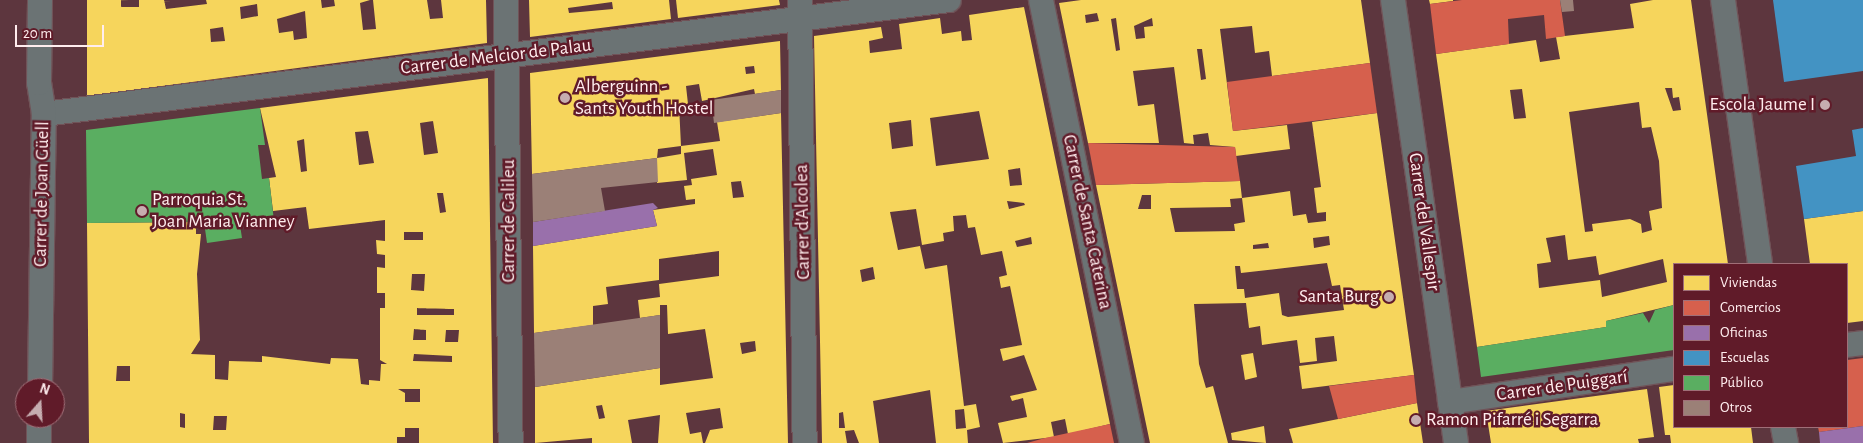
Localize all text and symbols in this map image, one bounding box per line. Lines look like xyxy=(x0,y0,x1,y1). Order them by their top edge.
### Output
scale bar xyxy=(18,15,106,47)
text: 20 m xyxy=(23,26,52,41)
street label: Carrer de Melcior de Palau xyxy=(399,34,593,80)
place label: Alberguinn - Sants Youth Hostel xyxy=(575,76,713,120)
marker: Alberguinn - Sants Youth Hostel xyxy=(559,92,571,104)
place label: Escola Jaume I xyxy=(1710,94,1815,116)
marker: Escola Jaume I xyxy=(1819,99,1831,111)
street label: Carrer de Joan Güell xyxy=(29,121,55,267)
street label: Carrer de Santa Caterina xyxy=(1057,133,1117,311)
street label: Carrer del Vallespir xyxy=(1403,151,1445,293)
street label: Carrer de Galileu xyxy=(498,160,520,282)
street label: Carrer d'Alcolea xyxy=(791,164,815,280)
place label: Parroquia St. Joan Maria Vianney xyxy=(152,189,295,233)
marker: Parroquia St. Joan Maria Vianney xyxy=(136,205,148,217)
legend xyxy=(1673,263,1848,428)
text: Viviendas xyxy=(1720,275,1777,290)
place label: Santa Burg xyxy=(1299,286,1379,308)
marker: Santa Burg xyxy=(1383,291,1395,303)
text: Comercios xyxy=(1720,300,1781,315)
text: Oficinas xyxy=(1720,325,1767,340)
text: Escuelas xyxy=(1720,350,1769,365)
street label: Carrer de Puiggarí xyxy=(1495,366,1629,406)
text: Público xyxy=(1720,375,1763,390)
north arrow xyxy=(15,378,65,428)
text: N xyxy=(38,382,51,398)
text: Otros xyxy=(1720,400,1752,415)
place label: Ramon Pifarré i Segarra xyxy=(1426,409,1598,431)
marker: Ramon Pifarré i Segarra xyxy=(1410,414,1422,426)

